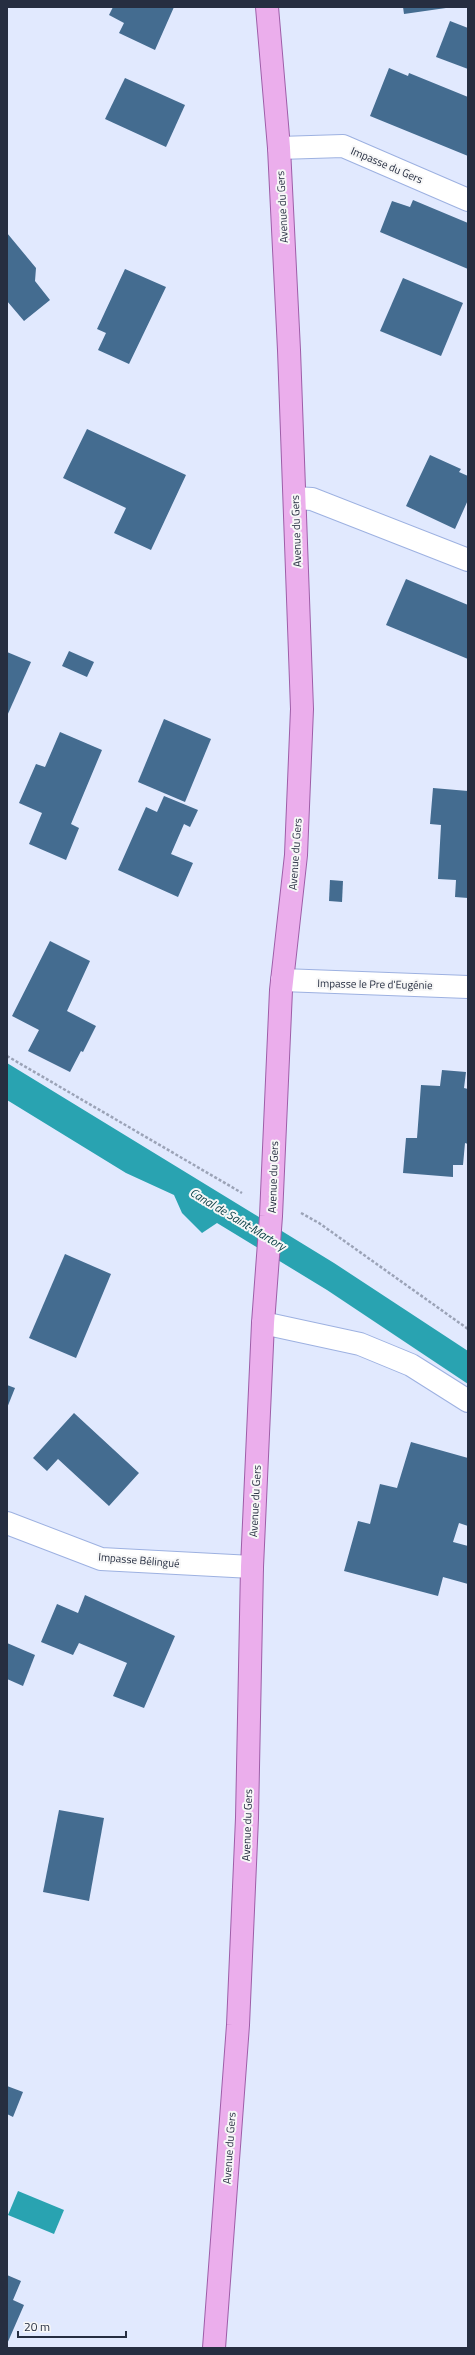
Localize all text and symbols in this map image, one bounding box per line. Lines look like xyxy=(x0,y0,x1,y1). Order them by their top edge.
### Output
street label: Impasse du Gers xyxy=(349,143,425,187)
street label: Avenue du Gers xyxy=(272,171,292,243)
street label: Avenue du Gers xyxy=(287,495,305,567)
street label: Avenue du Gers xyxy=(285,817,305,891)
street label: Impasse le Pre d'Eugénie xyxy=(317,975,433,993)
street label: Avenue du Gers xyxy=(264,1141,282,1213)
water label: Canal de Saint-Martory xyxy=(186,1183,291,1256)
street label: Avenue du Gers xyxy=(245,1465,265,1537)
street label: Impasse Bélingué xyxy=(98,1548,181,1572)
street label: Avenue du Gers xyxy=(238,1789,256,1861)
street label: Avenue du Gers xyxy=(219,2111,239,2185)
scale bar xyxy=(18,2313,126,2339)
text: 20 m xyxy=(24,2317,50,2336)

